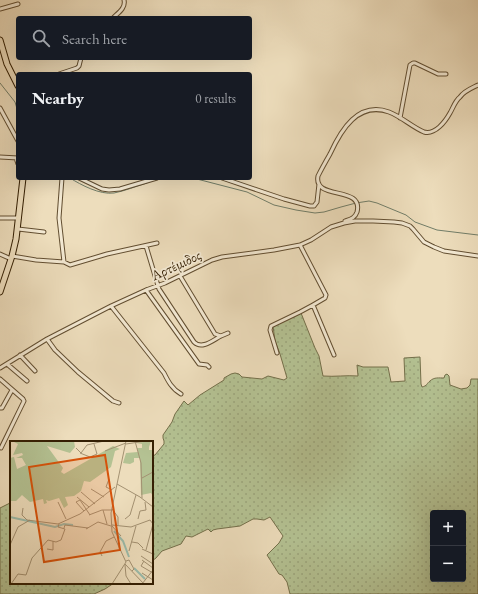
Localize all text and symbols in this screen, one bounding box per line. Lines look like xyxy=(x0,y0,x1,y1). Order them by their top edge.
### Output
search box xyxy=(16,16,252,60)
icon: search xyxy=(30,27,52,49)
text: Search here xyxy=(62,29,127,48)
text: Nearby xyxy=(32,87,84,109)
text: 0 results xyxy=(195,90,236,107)
street label: Αρτέμιδος xyxy=(147,246,204,285)
inset map xyxy=(10,441,153,584)
map controls xyxy=(430,510,466,582)
button: + xyxy=(430,510,466,546)
button: − xyxy=(430,546,466,582)

